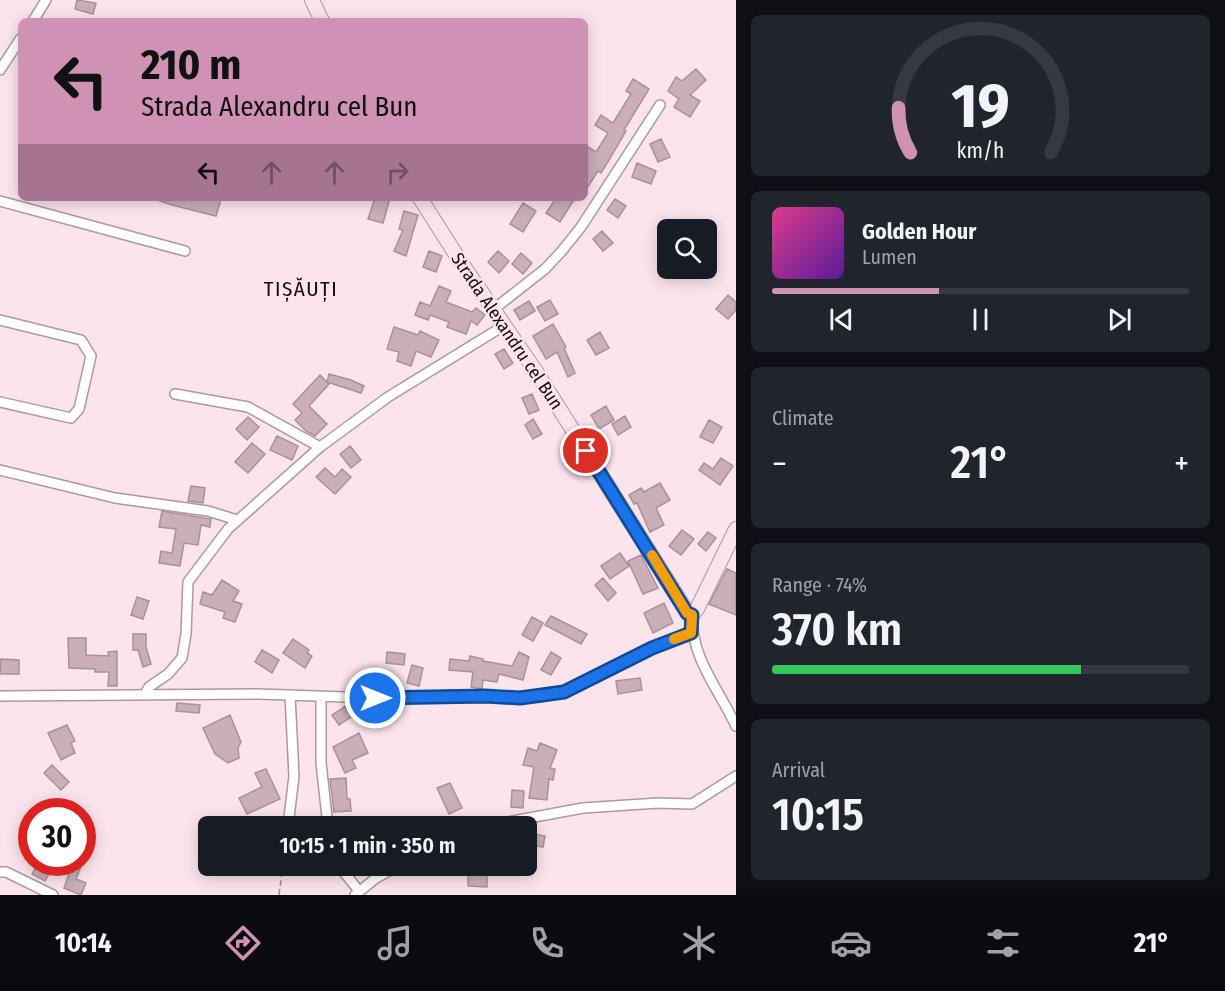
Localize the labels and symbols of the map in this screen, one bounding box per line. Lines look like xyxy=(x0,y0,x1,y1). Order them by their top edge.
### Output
street label: Strada Alexandru cel Bun xyxy=(446,248,568,414)
district label: TIȘĂUȚI xyxy=(264,276,338,302)
pin xyxy=(560,425,611,476)
position arrow xyxy=(343,666,407,730)
speed limit sign: 30 xyxy=(18,798,96,876)

